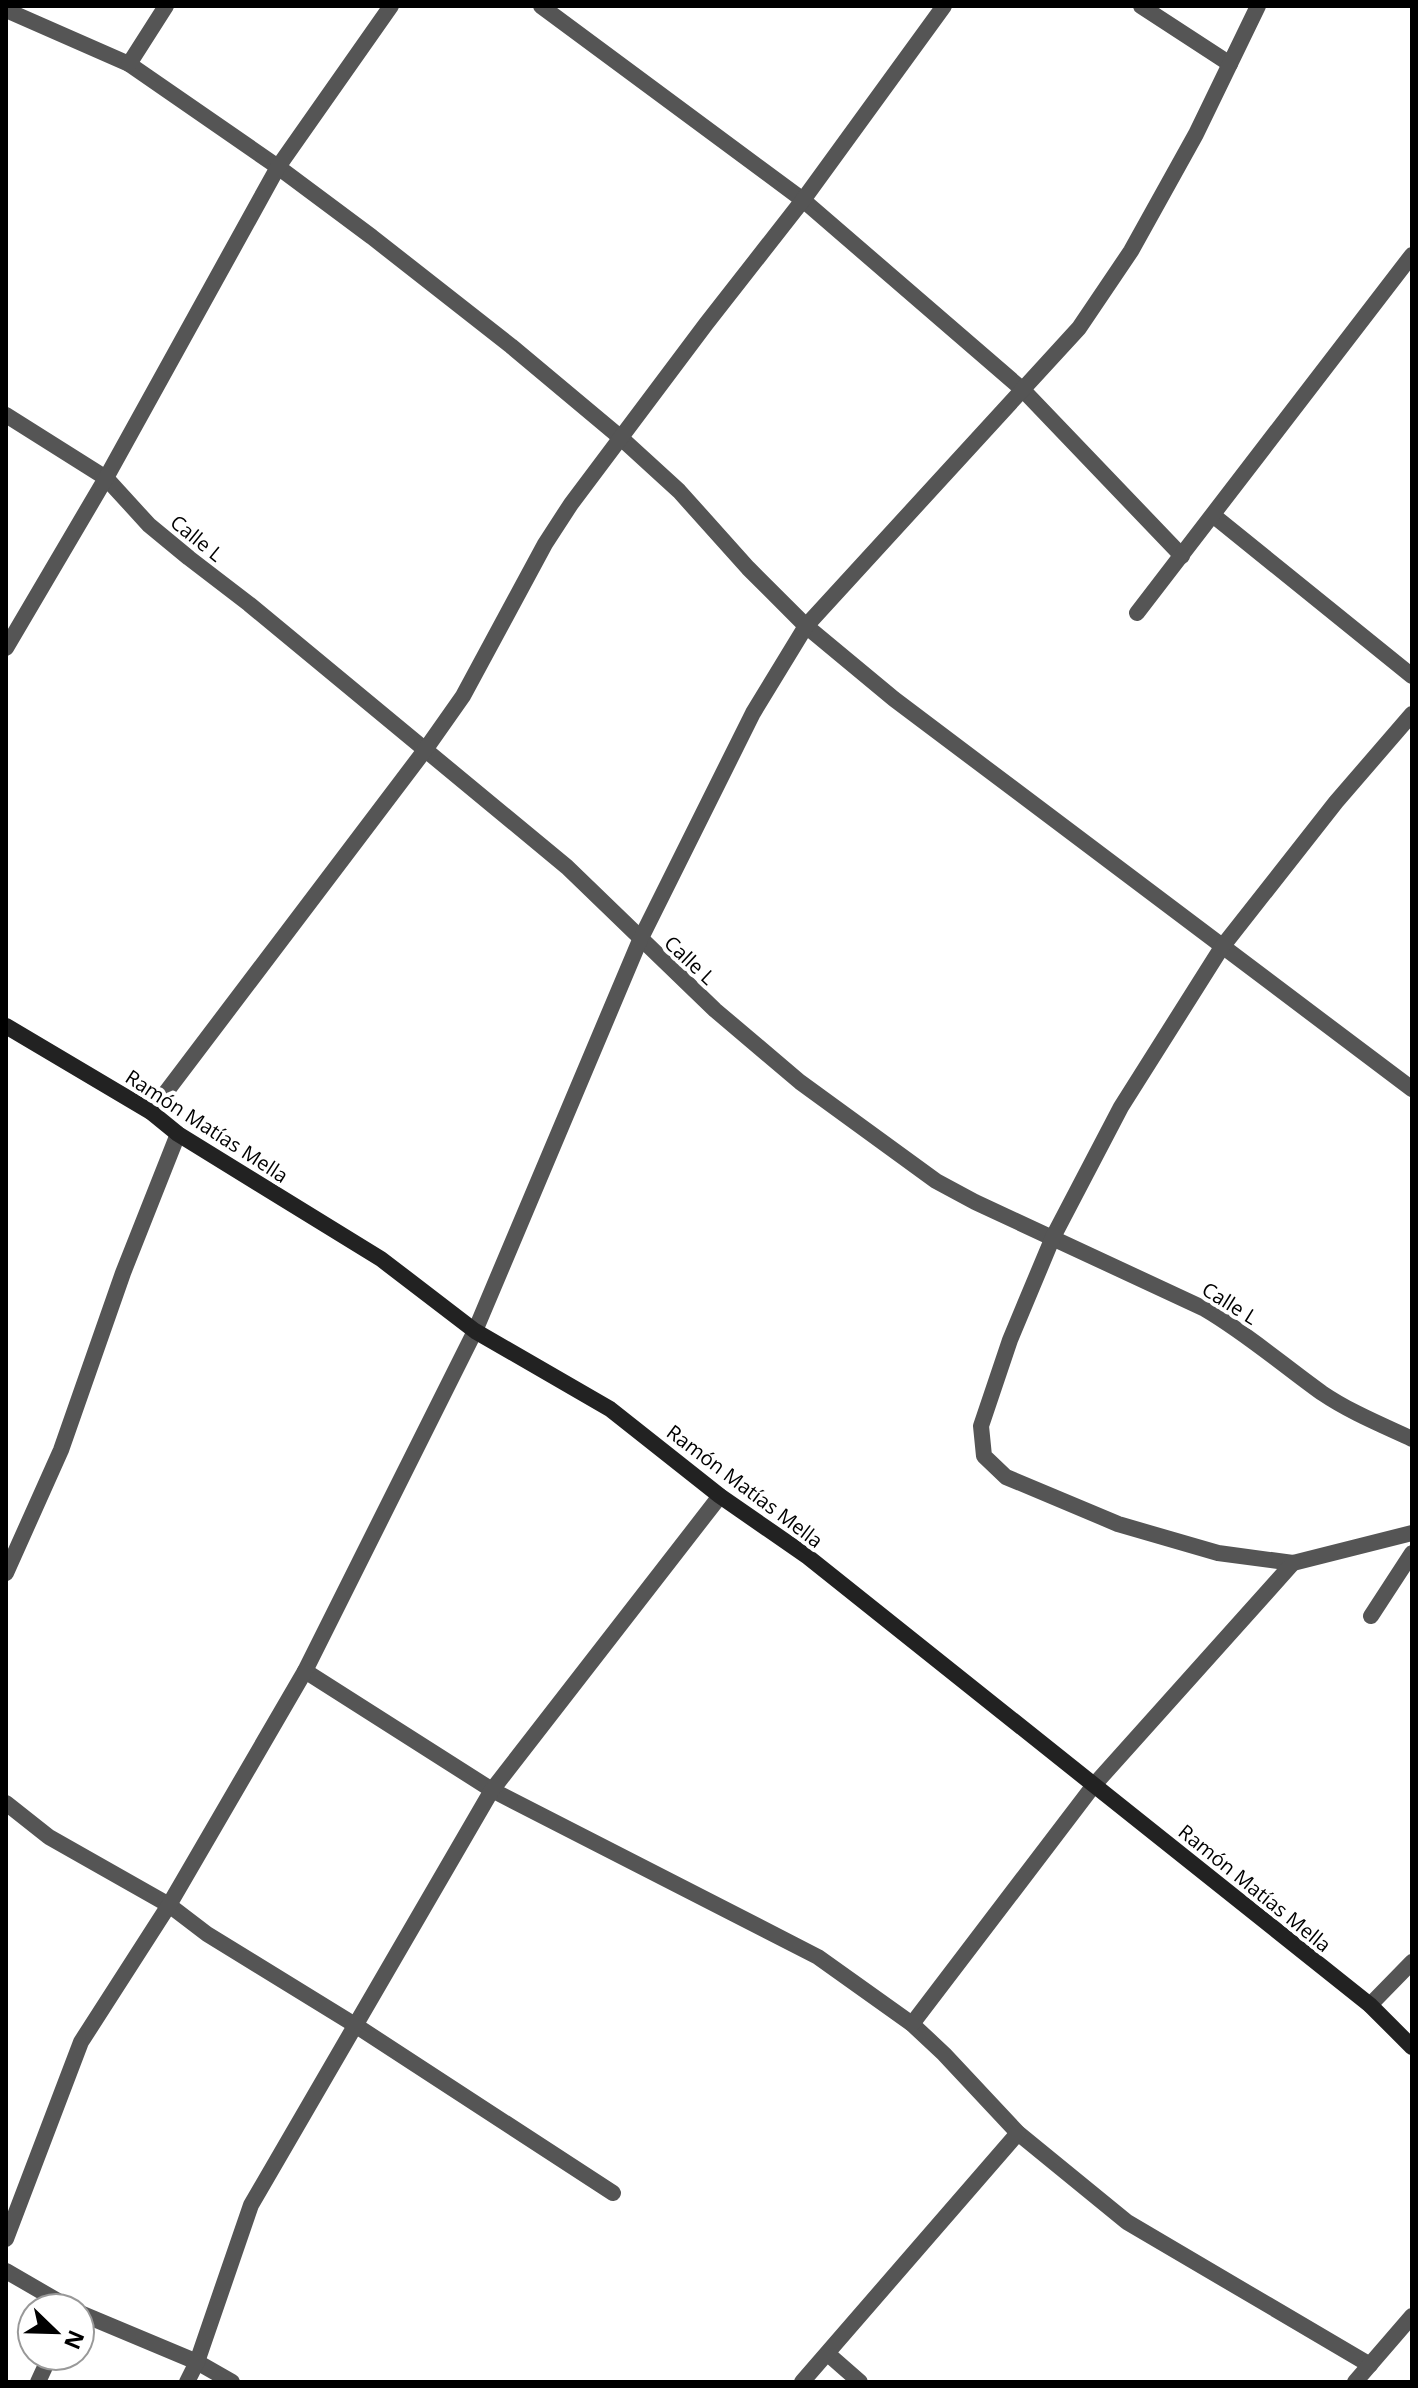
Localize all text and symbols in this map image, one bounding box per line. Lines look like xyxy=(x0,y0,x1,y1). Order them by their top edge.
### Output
street label: Calle L xyxy=(165,508,229,568)
street label: Calle L xyxy=(659,929,721,991)
street label: Ramón Matías Mella xyxy=(120,1063,294,1189)
street label: Calle L xyxy=(1197,1275,1263,1331)
street label: Ramón Matías Mella xyxy=(661,1418,829,1554)
street label: Ramón Matías Mella xyxy=(1173,1818,1337,1958)
north arrow xyxy=(16,2292,96,2372)
text: N xyxy=(58,2326,93,2354)

